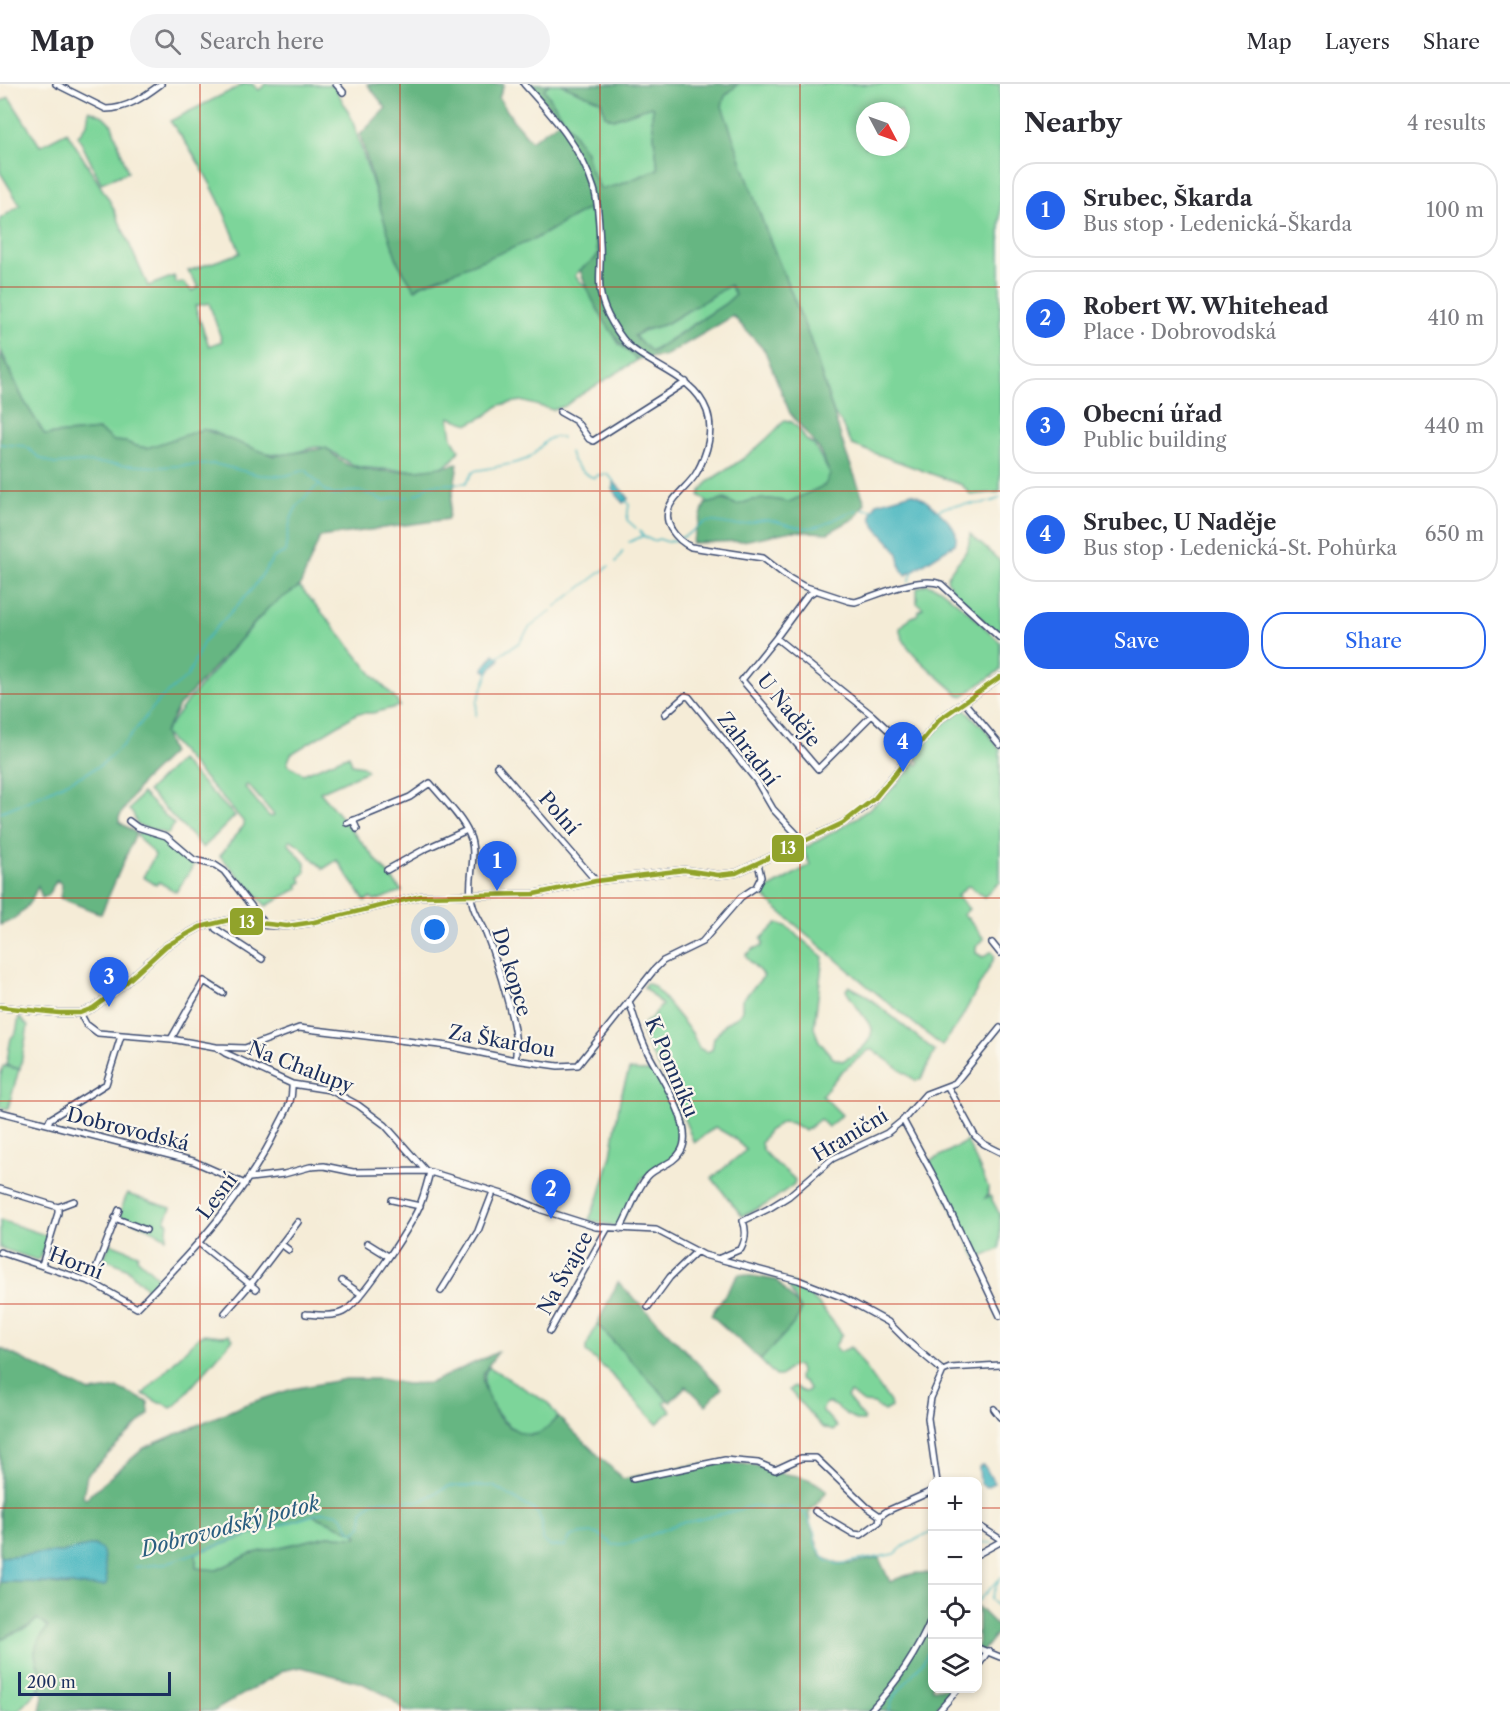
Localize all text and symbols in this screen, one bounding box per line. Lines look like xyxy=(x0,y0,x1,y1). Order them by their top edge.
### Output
search box xyxy=(130,14,550,68)
text: Map xyxy=(30,24,94,58)
icon: search xyxy=(151,25,184,58)
text: Search here xyxy=(199,28,324,55)
text: Map xyxy=(1247,29,1292,54)
text: Layers xyxy=(1325,29,1390,54)
text: Share xyxy=(1423,29,1480,54)
north arrow xyxy=(856,102,910,156)
text: Nearby xyxy=(1024,107,1122,139)
text: 4 results xyxy=(1407,111,1486,135)
text: Srubec, Škarda xyxy=(1083,185,1253,212)
text: 1 xyxy=(1041,198,1050,222)
text: 100 m xyxy=(1426,198,1484,222)
text: Bus stop · Ledenická-Škarda xyxy=(1083,212,1352,236)
text: Robert W. Whitehead xyxy=(1083,293,1329,320)
text: 2 xyxy=(1040,306,1051,330)
text: 410 m xyxy=(1427,306,1484,330)
text: Place · Dobrovodská xyxy=(1083,320,1276,344)
text: Obecní úřad xyxy=(1083,401,1222,428)
text: 3 xyxy=(1040,414,1051,438)
text: 440 m xyxy=(1424,414,1484,438)
text: Public building xyxy=(1083,428,1226,452)
text: Srubec, U Naděje xyxy=(1083,509,1276,536)
text: 4 xyxy=(1040,522,1051,546)
text: 650 m xyxy=(1425,522,1484,546)
text: Bus stop · Ledenická-St. Pohůrka xyxy=(1083,536,1397,560)
button: Save xyxy=(1024,612,1249,669)
button: Share xyxy=(1261,612,1486,669)
street label: U Naděje xyxy=(752,668,826,752)
street label: Zahradní xyxy=(712,707,784,791)
pin: 4 xyxy=(884,722,922,772)
street label: Polní xyxy=(534,786,584,840)
line badge: 13 xyxy=(771,834,805,863)
text: 13 xyxy=(780,838,796,858)
pin: 1 xyxy=(478,842,516,891)
line badge: 13 xyxy=(229,907,264,936)
text: 13 xyxy=(239,912,255,932)
your location xyxy=(420,915,449,944)
street label: Do kopce xyxy=(487,925,537,1019)
pin: 3 xyxy=(90,958,128,1007)
street label: K Pomníku xyxy=(640,1013,704,1121)
street label: Za Škardou xyxy=(447,1019,557,1062)
street label: Na Chalupy xyxy=(245,1036,358,1098)
street label: Dobrovodská xyxy=(64,1102,192,1156)
street label: Hraniční xyxy=(808,1103,892,1167)
street label: Lesní xyxy=(192,1168,242,1224)
pin: 2 xyxy=(532,1170,570,1219)
street label: Na Švajce xyxy=(531,1227,598,1319)
street label: Horní xyxy=(46,1242,106,1284)
map controls xyxy=(928,1477,982,1693)
button: + xyxy=(928,1477,982,1531)
water label: Dobrovodský potok xyxy=(136,1490,322,1562)
button: − xyxy=(928,1531,982,1585)
button: locate xyxy=(928,1585,982,1639)
button: layers xyxy=(928,1639,982,1693)
scale bar xyxy=(18,1669,171,1696)
text: 200 m xyxy=(27,1672,76,1692)

